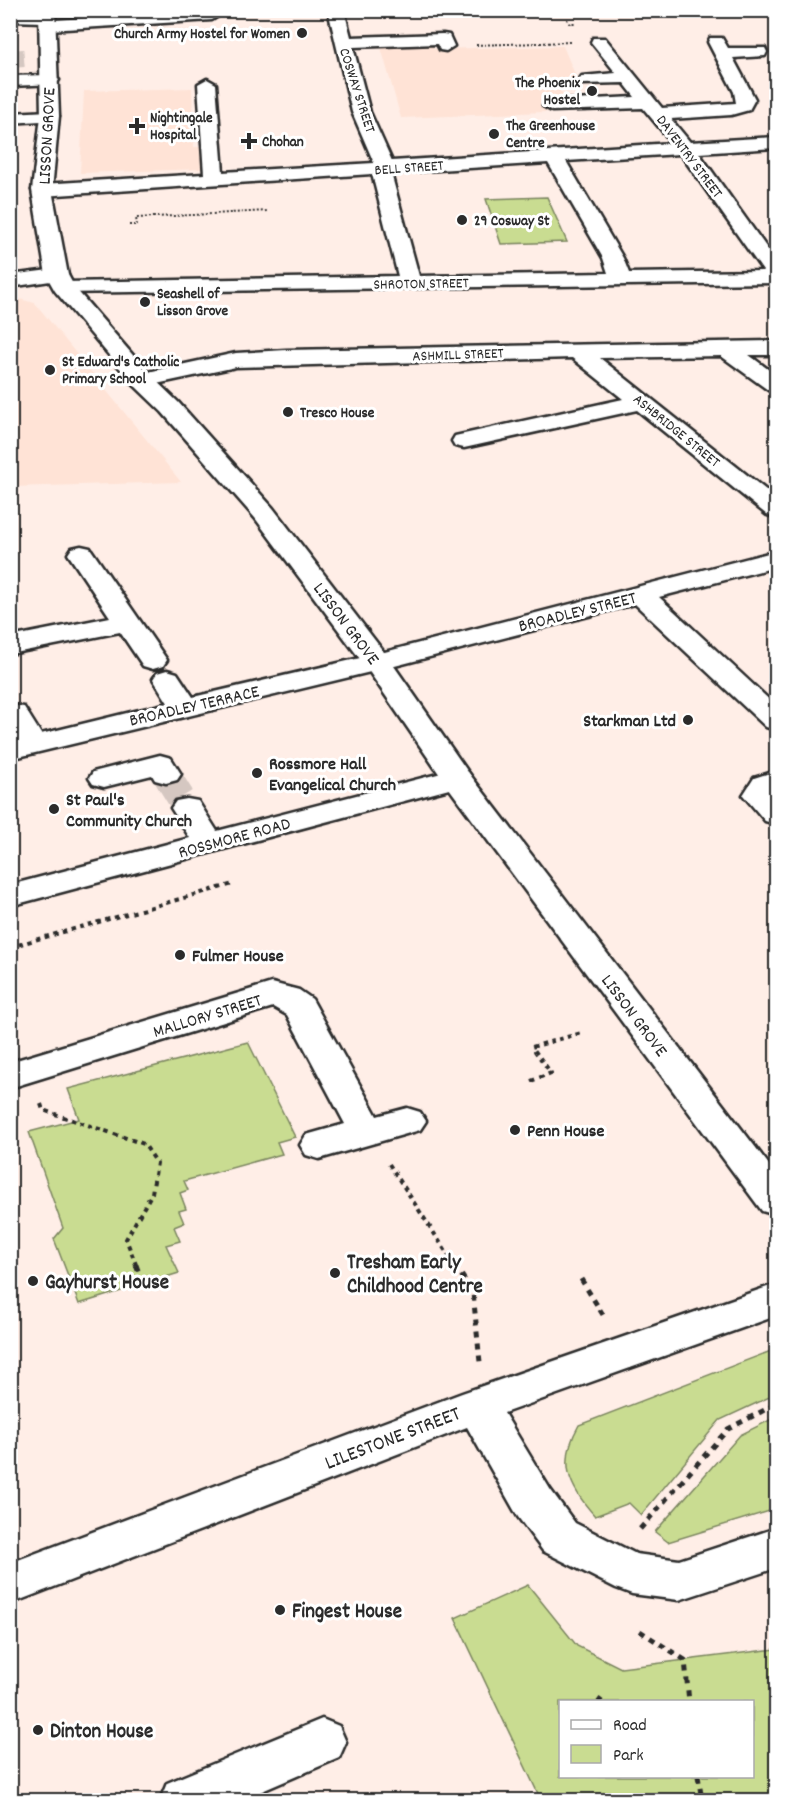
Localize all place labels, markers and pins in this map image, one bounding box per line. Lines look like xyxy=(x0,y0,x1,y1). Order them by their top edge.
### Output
place label: Church Army Hostel for Women xyxy=(114,24,290,46)
marker: Church Army Hostel for Women xyxy=(295,26,309,40)
place label: The Phoenix Hostel xyxy=(515,73,580,112)
marker: The Phoenix Hostel xyxy=(585,84,599,98)
place label: Nightingale Hospital xyxy=(150,108,213,147)
place label: The Greenhouse Centre xyxy=(506,116,596,155)
marker: Nightingale Hospital xyxy=(128,117,146,135)
marker: The Greenhouse Centre xyxy=(487,127,501,141)
marker: Chohan xyxy=(240,132,258,150)
place label: Chohan xyxy=(262,132,304,154)
place label: 29 Cosway St xyxy=(474,211,550,233)
marker: 29 Cosway St xyxy=(455,213,469,227)
place label: Seashell of Lisson Grove xyxy=(157,284,229,323)
marker: Seashell of Lisson Grove xyxy=(138,295,152,309)
place label: St Edward's Catholic Primary School xyxy=(62,352,179,391)
marker: St Edward's Catholic Primary School xyxy=(43,363,57,377)
place label: Tresco House xyxy=(300,403,375,425)
marker: Tresco House xyxy=(281,405,295,419)
place label: Starkman Ltd xyxy=(583,710,676,735)
marker: Starkman Ltd xyxy=(681,713,695,727)
place label: Rossmore Hall Evangelical Church xyxy=(269,753,396,799)
marker: Rossmore Hall Evangelical Church xyxy=(250,766,264,780)
place label: St Paul's Community Church xyxy=(66,789,192,835)
marker: St Paul's Community Church xyxy=(47,802,61,816)
place label: Fulmer House xyxy=(192,945,284,970)
marker: Fulmer House xyxy=(173,948,187,962)
place label: Penn House xyxy=(527,1120,604,1145)
marker: Penn House xyxy=(508,1123,522,1137)
place label: Tresham Early Childhood Centre xyxy=(347,1249,483,1303)
marker: Tresham Early Childhood Centre xyxy=(328,1266,342,1280)
place label: Gayhurst House xyxy=(45,1269,169,1299)
marker: Gayhurst House xyxy=(26,1274,40,1288)
place label: Fingest House xyxy=(292,1598,402,1628)
marker: Fingest House xyxy=(273,1603,287,1617)
place label: Dinton House xyxy=(50,1718,153,1748)
marker: Dinton House xyxy=(31,1723,45,1737)

